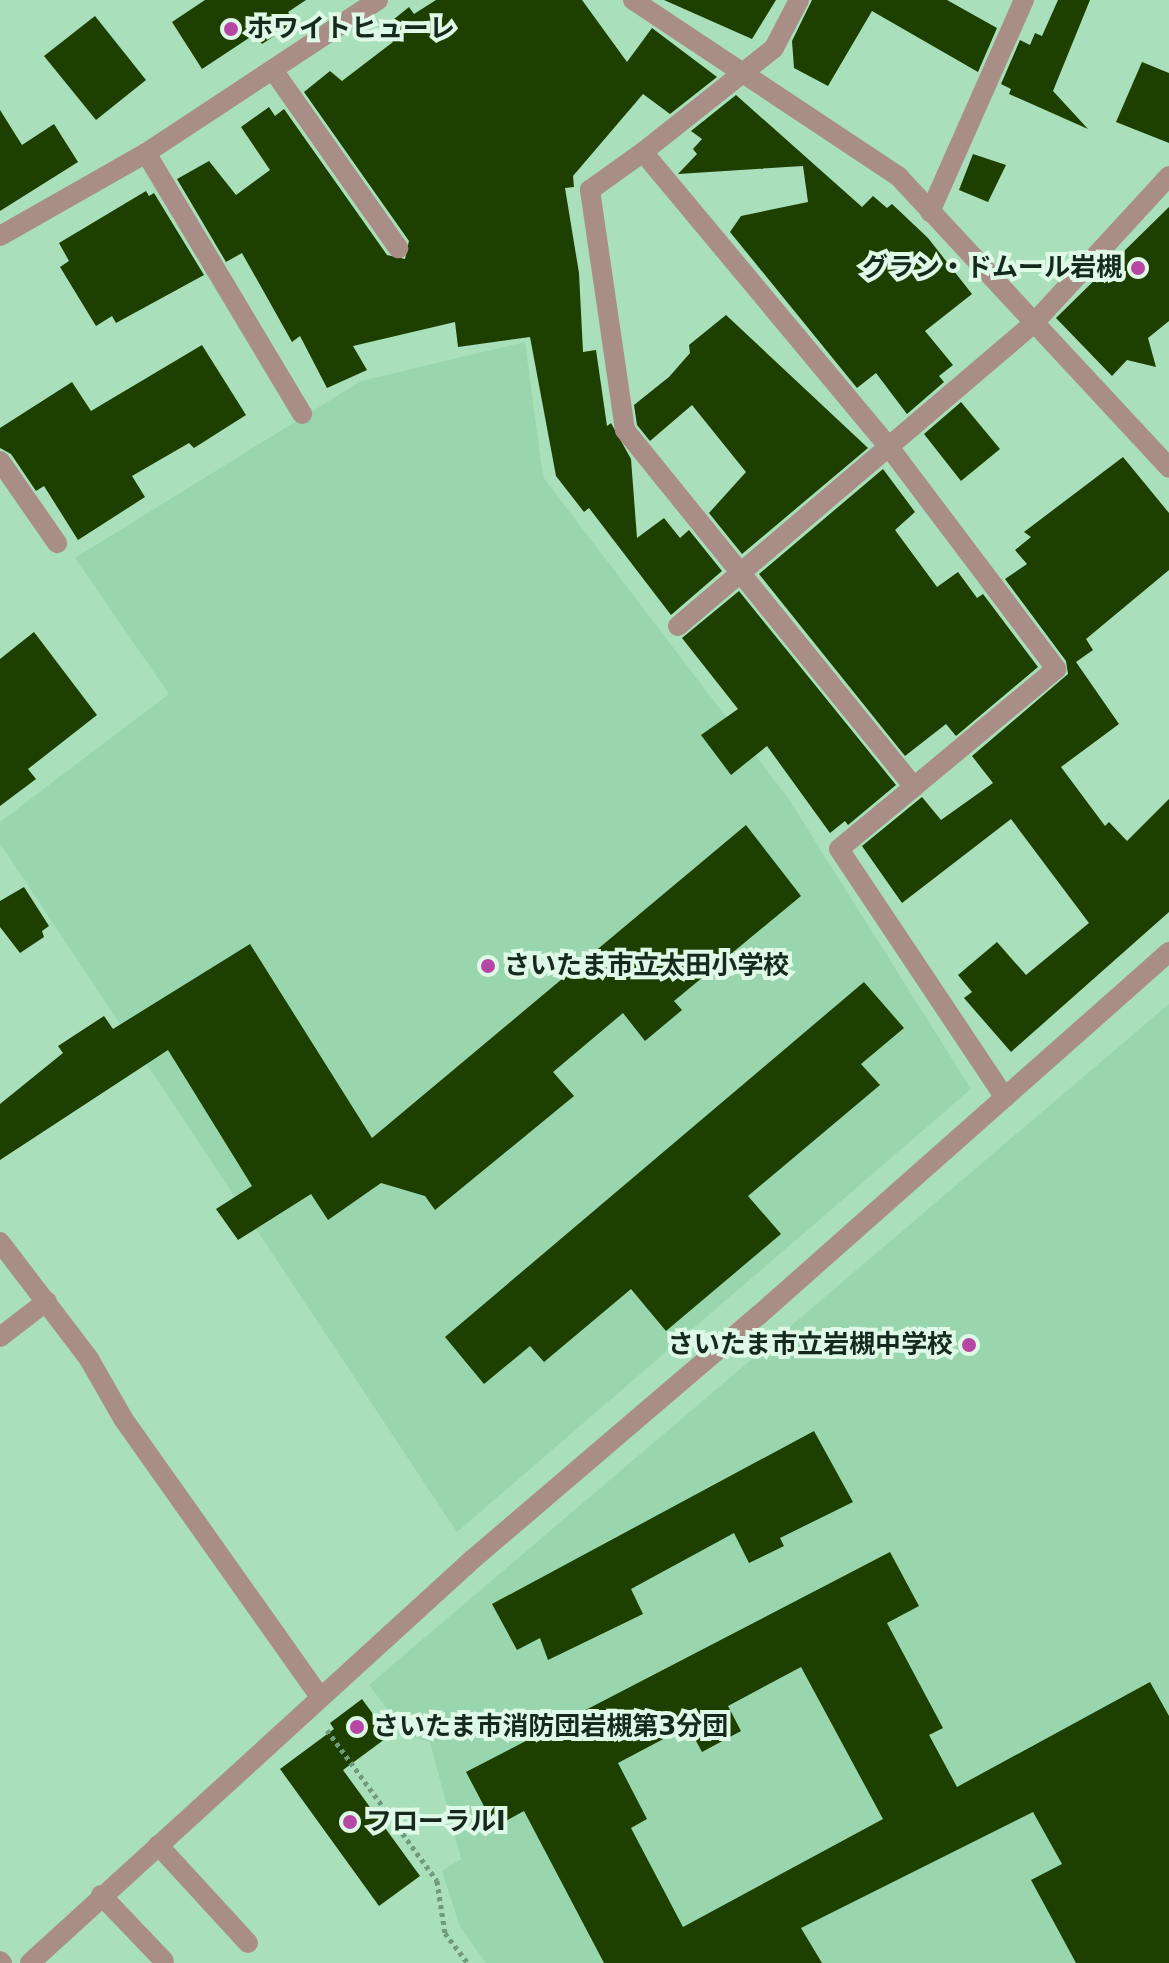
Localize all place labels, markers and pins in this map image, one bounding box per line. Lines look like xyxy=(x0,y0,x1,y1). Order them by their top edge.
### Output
place label: ホワイトヒューレ xyxy=(247,13,455,45)
marker: ホワイトヒューレ xyxy=(222,20,240,38)
place label: グラン・ドムール岩槻 xyxy=(862,252,1122,284)
marker: グラン・ドムール岩槻 xyxy=(1129,259,1147,277)
place label: さいたま市立太田小学校 xyxy=(504,950,790,982)
marker: さいたま市立太田小学校 xyxy=(479,957,497,975)
place label: さいたま市立岩槻中学校 xyxy=(667,1329,953,1361)
marker: さいたま市立岩槻中学校 xyxy=(960,1336,978,1354)
place label: さいたま市消防団岩槻第3分団 xyxy=(373,1711,729,1743)
marker: さいたま市消防団岩槻第3分団 xyxy=(348,1718,366,1736)
place label: フローラルⅠ xyxy=(366,1806,506,1838)
marker: フローラルⅠ xyxy=(341,1813,359,1831)

